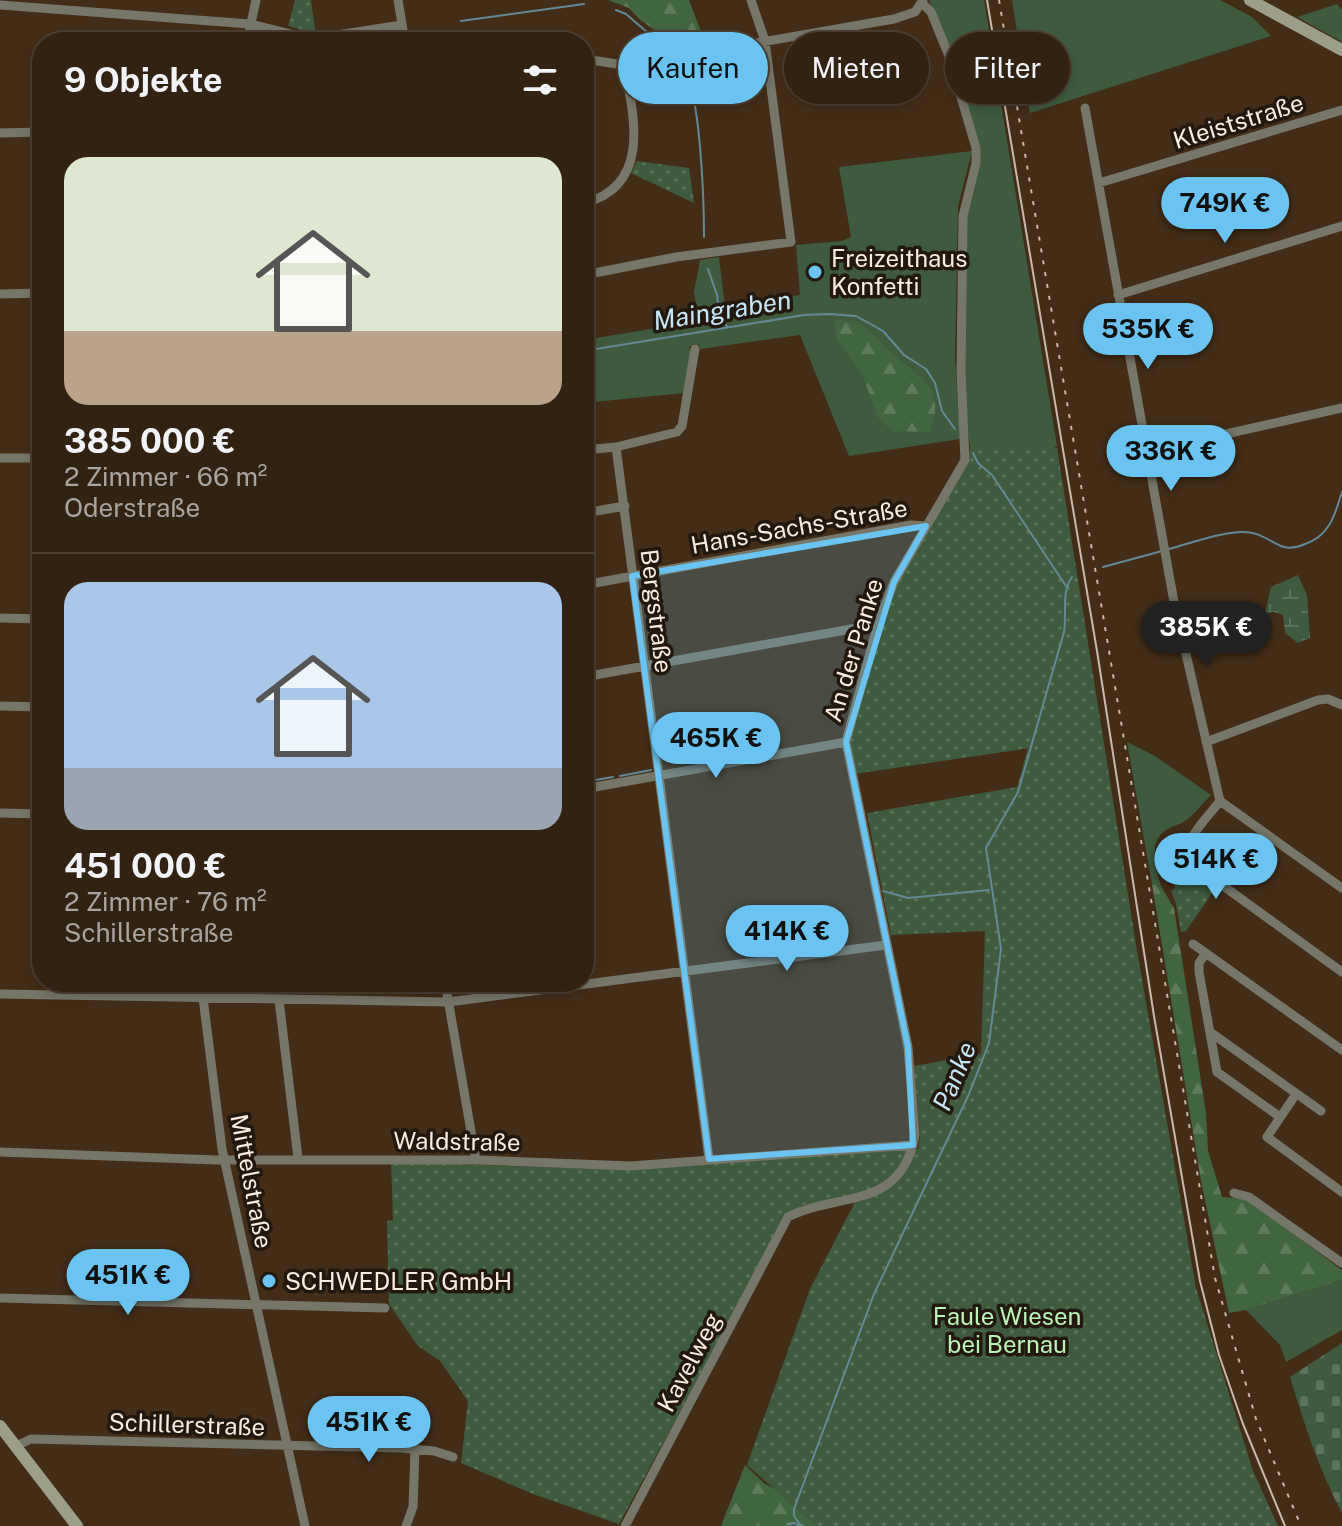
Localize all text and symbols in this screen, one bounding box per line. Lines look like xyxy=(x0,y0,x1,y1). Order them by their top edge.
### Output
chip: Kaufen xyxy=(618,32,768,104)
chip: Mieten xyxy=(784,32,929,104)
chip: Filter xyxy=(945,32,1070,104)
icon: filters xyxy=(518,58,562,102)
text: 9 Objekte xyxy=(64,60,222,100)
street label: Kleiststraße xyxy=(1169,88,1307,154)
pin: 749K € xyxy=(1160,177,1290,245)
text: 749K € xyxy=(1179,187,1271,218)
icon: home xyxy=(241,209,385,353)
place label: Freizeithaus Konfetti xyxy=(831,244,967,300)
marker: Freizeithaus Konfetti xyxy=(806,263,824,281)
water label: Maingraben xyxy=(651,284,793,336)
pin: 535K € xyxy=(1083,303,1213,371)
text: 535K € xyxy=(1101,313,1195,344)
text: 385 000 € xyxy=(64,421,235,461)
pin: 336K € xyxy=(1106,425,1236,493)
text: 336K € xyxy=(1124,435,1218,466)
text: 2 Zimmer · 66 m² xyxy=(64,461,267,492)
text: Oderstraße xyxy=(64,492,200,523)
street label: Hans-Sachs-Straße xyxy=(689,493,909,559)
street label: Bergstraße xyxy=(636,548,678,674)
street label: An der Panke xyxy=(818,575,888,725)
pin: 385K € xyxy=(1141,601,1271,669)
text: 385K € xyxy=(1159,611,1253,642)
icon: home xyxy=(241,634,385,778)
pin: 465K € xyxy=(651,712,781,780)
text: 465K € xyxy=(669,722,763,753)
pin: 514K € xyxy=(1151,833,1281,901)
text: 514K € xyxy=(1172,843,1260,874)
text: 451 000 € xyxy=(64,846,226,886)
text: 2 Zimmer · 76 m² xyxy=(64,886,267,917)
pin: 414K € xyxy=(722,905,852,973)
text: 414K € xyxy=(744,915,830,946)
text: Schillerstraße xyxy=(64,917,234,948)
water label: Panke xyxy=(926,1037,982,1115)
street label: Mittelstraße xyxy=(225,1112,279,1250)
street label: Waldstraße xyxy=(393,1126,521,1156)
pin: 451K € xyxy=(63,1249,193,1317)
text: 451K € xyxy=(85,1259,171,1290)
place label: SCHWEDLER GmbH xyxy=(285,1267,512,1295)
marker: SCHWEDLER GmbH xyxy=(260,1272,278,1290)
park label: Faule Wiesen bei Bernau xyxy=(933,1302,1081,1358)
street label: Kavelweg xyxy=(651,1308,727,1416)
pin: 451K € xyxy=(304,1396,434,1464)
text: 451K € xyxy=(326,1406,412,1437)
street label: Schillerstraße xyxy=(108,1407,266,1441)

